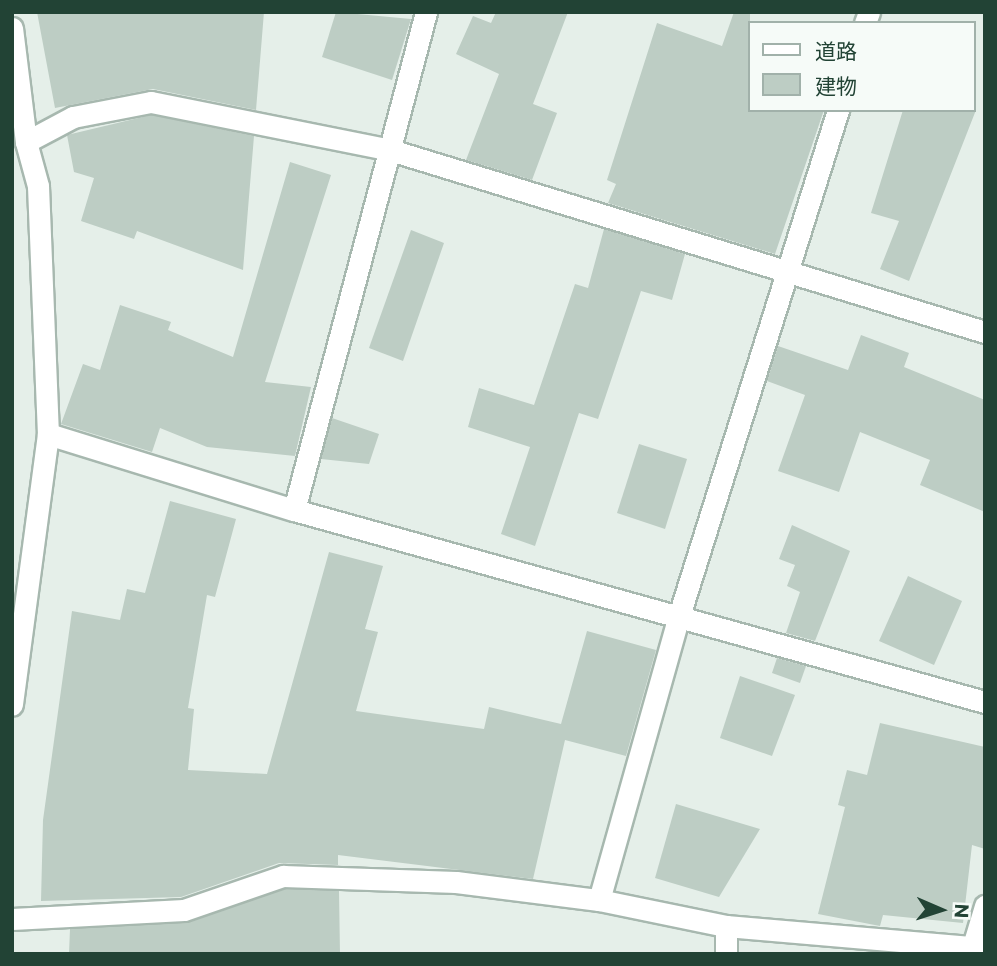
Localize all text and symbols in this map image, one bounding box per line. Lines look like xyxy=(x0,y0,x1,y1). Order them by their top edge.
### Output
legend xyxy=(748,21,976,112)
text: 道路 xyxy=(815,38,857,63)
text: 建物 xyxy=(815,73,857,98)
north arrow xyxy=(906,875,976,945)
text: N xyxy=(951,903,974,919)

